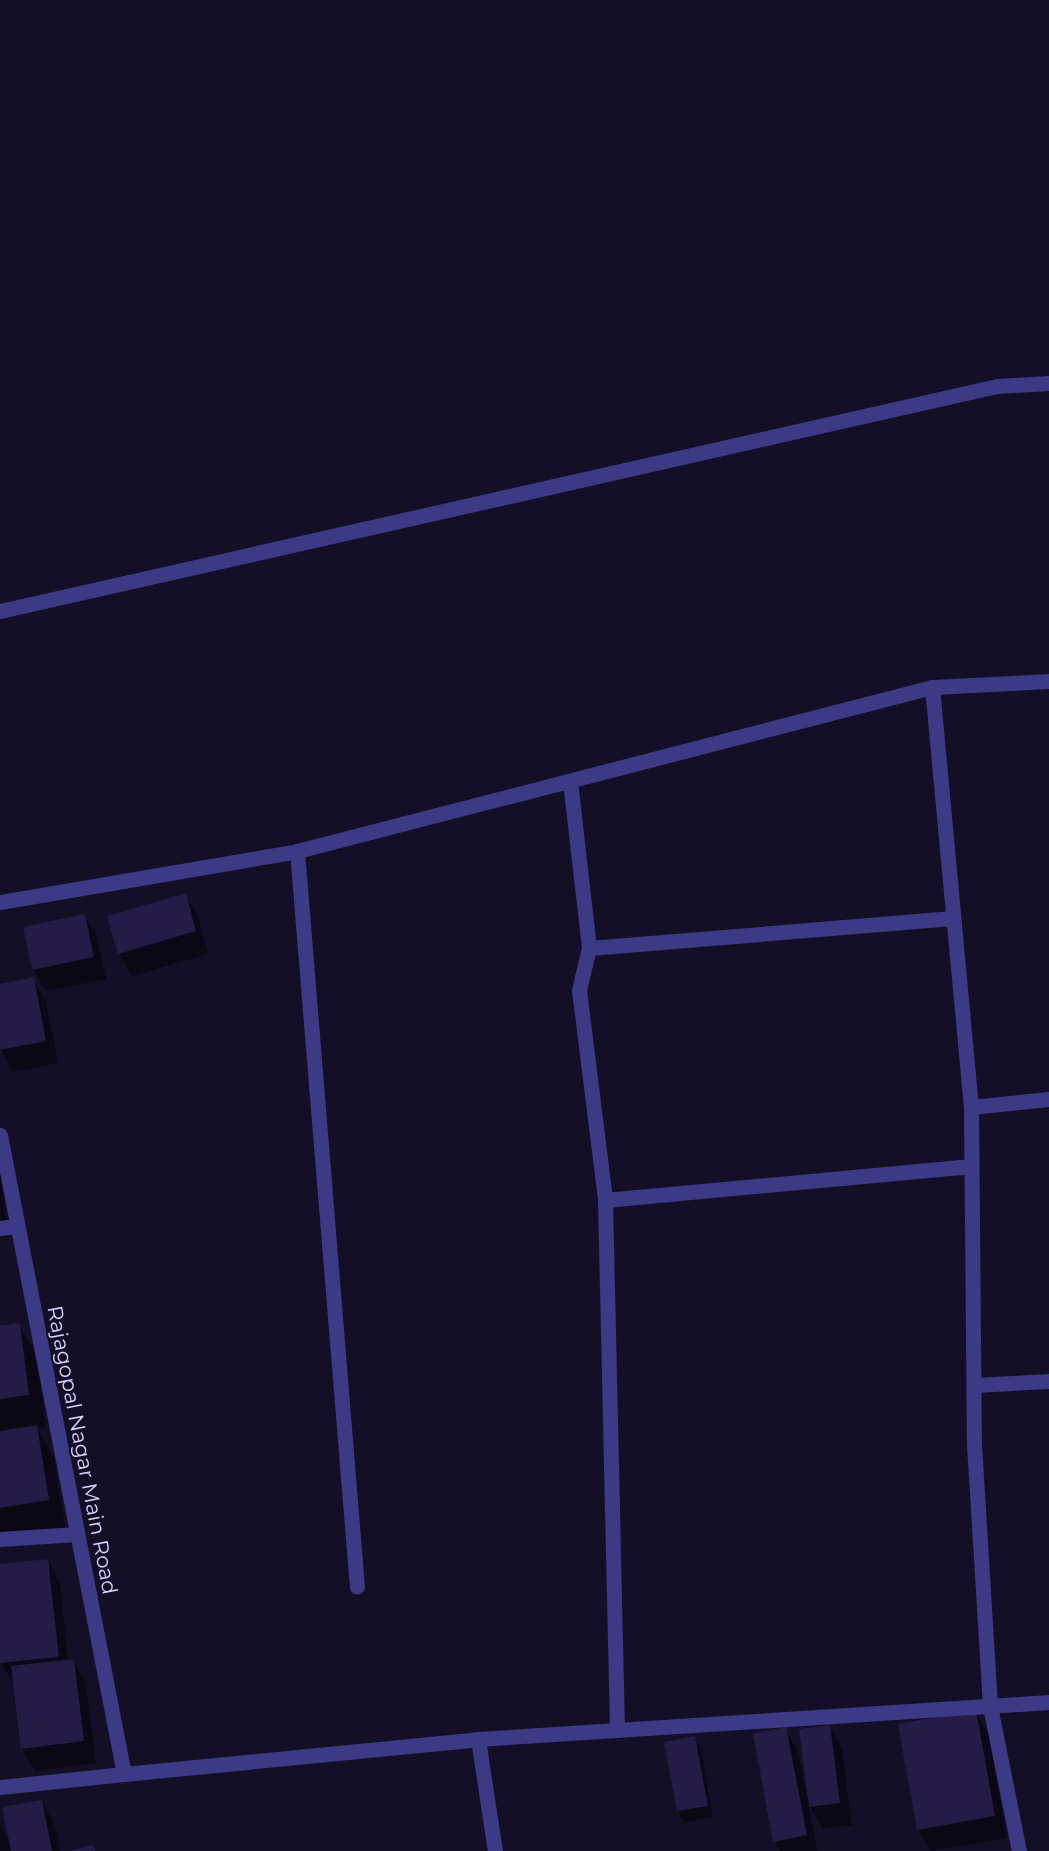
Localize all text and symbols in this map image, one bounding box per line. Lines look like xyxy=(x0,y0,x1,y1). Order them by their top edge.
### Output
street label: Rajagopal Nagar Main Road xyxy=(42,1303,122,1597)

